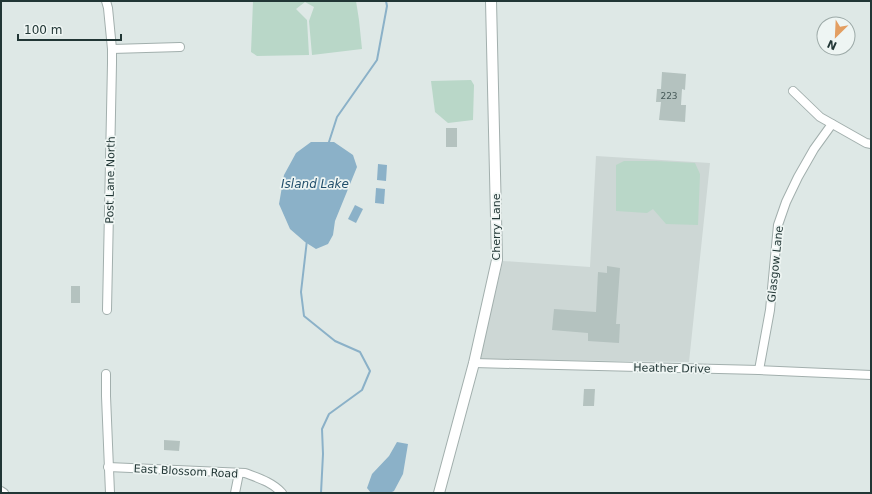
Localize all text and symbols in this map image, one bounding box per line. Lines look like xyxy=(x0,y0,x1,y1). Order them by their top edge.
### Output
scale bar xyxy=(18,16,121,42)
north arrow xyxy=(816,16,856,56)
text: 100 m xyxy=(24,23,62,37)
text: N xyxy=(825,37,839,52)
house number: 223 xyxy=(660,91,678,101)
street label: Post Lane North xyxy=(103,136,118,224)
water label: Island Lake xyxy=(281,177,349,191)
street label: Cherry Lane xyxy=(490,193,503,260)
street label: Glasgow Lane xyxy=(765,225,786,303)
street label: Heather Drive xyxy=(633,361,711,376)
street label: East Blossom Road xyxy=(133,462,239,481)

